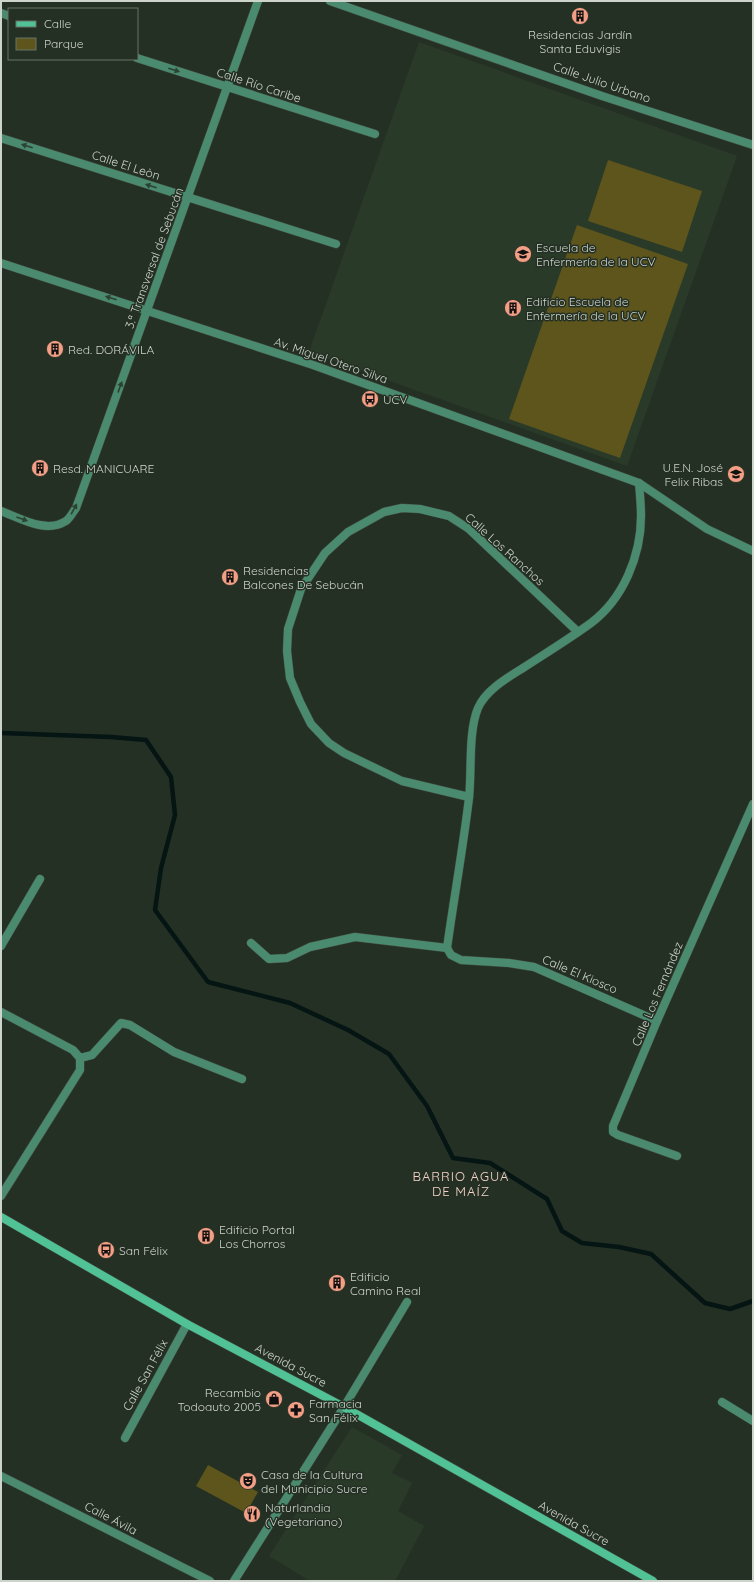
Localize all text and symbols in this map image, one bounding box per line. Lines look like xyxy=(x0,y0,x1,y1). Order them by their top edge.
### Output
building icon: Residencias Jardín Santa Eduvigis xyxy=(570,6,590,26)
legend xyxy=(8,8,138,60)
text: Calle xyxy=(44,16,72,31)
place label: Residencias Jardín Santa Eduvigis xyxy=(528,27,632,56)
text: Parque xyxy=(44,36,84,51)
street label: Calle Julio Urbano xyxy=(551,58,653,106)
street label: Calle Río Caribe xyxy=(215,64,303,106)
one-way arrow xyxy=(168,68,180,74)
one-way arrow xyxy=(21,143,33,149)
street label: Calle El Leòn xyxy=(90,147,162,183)
one-way arrow xyxy=(145,183,157,189)
street label: 3.ª Transversal de Sebucán xyxy=(121,185,187,331)
place label: Escuela de Enfermería de la UCV xyxy=(536,240,656,269)
school or university icon: Escuela de Enfermería de la UCV xyxy=(513,244,533,264)
place label: Edificio Escuela de Enfermería de la UCV xyxy=(526,294,646,323)
one-way arrow xyxy=(104,295,116,301)
building icon: Edificio Escuela de Enfermería de la UCV xyxy=(503,298,523,318)
street label: Av. Miguel Otero Silva xyxy=(272,334,390,386)
building icon: Red. DORÁVILA xyxy=(45,339,65,359)
place label: Red. DORÁVILA xyxy=(68,342,154,357)
one-way arrow xyxy=(117,381,123,393)
bus stop icon: UCV xyxy=(360,389,380,409)
place label: UCV xyxy=(383,392,407,407)
building icon: Resd. MANICUARE xyxy=(30,458,50,478)
place label: U.E.N. José Felix Ribas xyxy=(663,460,723,489)
place label: Resd. MANICUARE xyxy=(53,461,155,476)
school or university icon: U.E.N. José Felix Ribas xyxy=(726,464,746,484)
one-way arrow xyxy=(71,503,78,515)
street label: Calle Los Ranchos xyxy=(462,510,548,589)
one-way arrow xyxy=(16,516,28,522)
place label: Residencias Balcones De Sebucán xyxy=(243,563,364,592)
building icon: Residencias Balcones De Sebucán xyxy=(220,567,240,587)
street label: Calle Los Fernández xyxy=(628,939,686,1049)
street label: Calle El Kiosco xyxy=(540,951,620,997)
district label: BARRIO AGUA DE MAÍZ xyxy=(413,1168,509,1199)
place label: Edificio Portal Los Chorros xyxy=(219,1222,295,1251)
building icon: Edificio Portal Los Chorros xyxy=(196,1226,216,1246)
bus stop icon: San Félix xyxy=(96,1240,116,1260)
place label: San Félix xyxy=(119,1243,168,1258)
place label: Edificio Camino Real xyxy=(350,1269,421,1298)
building icon: Edificio Camino Real xyxy=(327,1273,347,1293)
street label: Calle San Félix xyxy=(119,1337,171,1413)
street label: Avenida Sucre xyxy=(253,1340,329,1390)
place label: Recambio Todoauto 2005 xyxy=(177,1385,261,1414)
shop icon: Recambio Todoauto 2005 xyxy=(264,1389,284,1409)
place label: Farmacia San Félix xyxy=(309,1396,362,1425)
pharmacy icon: Farmacia San Félix xyxy=(286,1400,306,1420)
place label: Casa de la Cultura del Municipio Sucre xyxy=(261,1467,368,1496)
theatre icon: Casa de la Cultura del Municipio Sucre xyxy=(238,1471,258,1491)
street label: Avenida Sucre xyxy=(536,1497,612,1549)
street label: Calle Ávila xyxy=(82,1498,140,1538)
place label: Naturlandia (Vegetariano) xyxy=(265,1500,342,1529)
restaurant icon: Naturlandia (Vegetariano) xyxy=(242,1504,262,1524)

